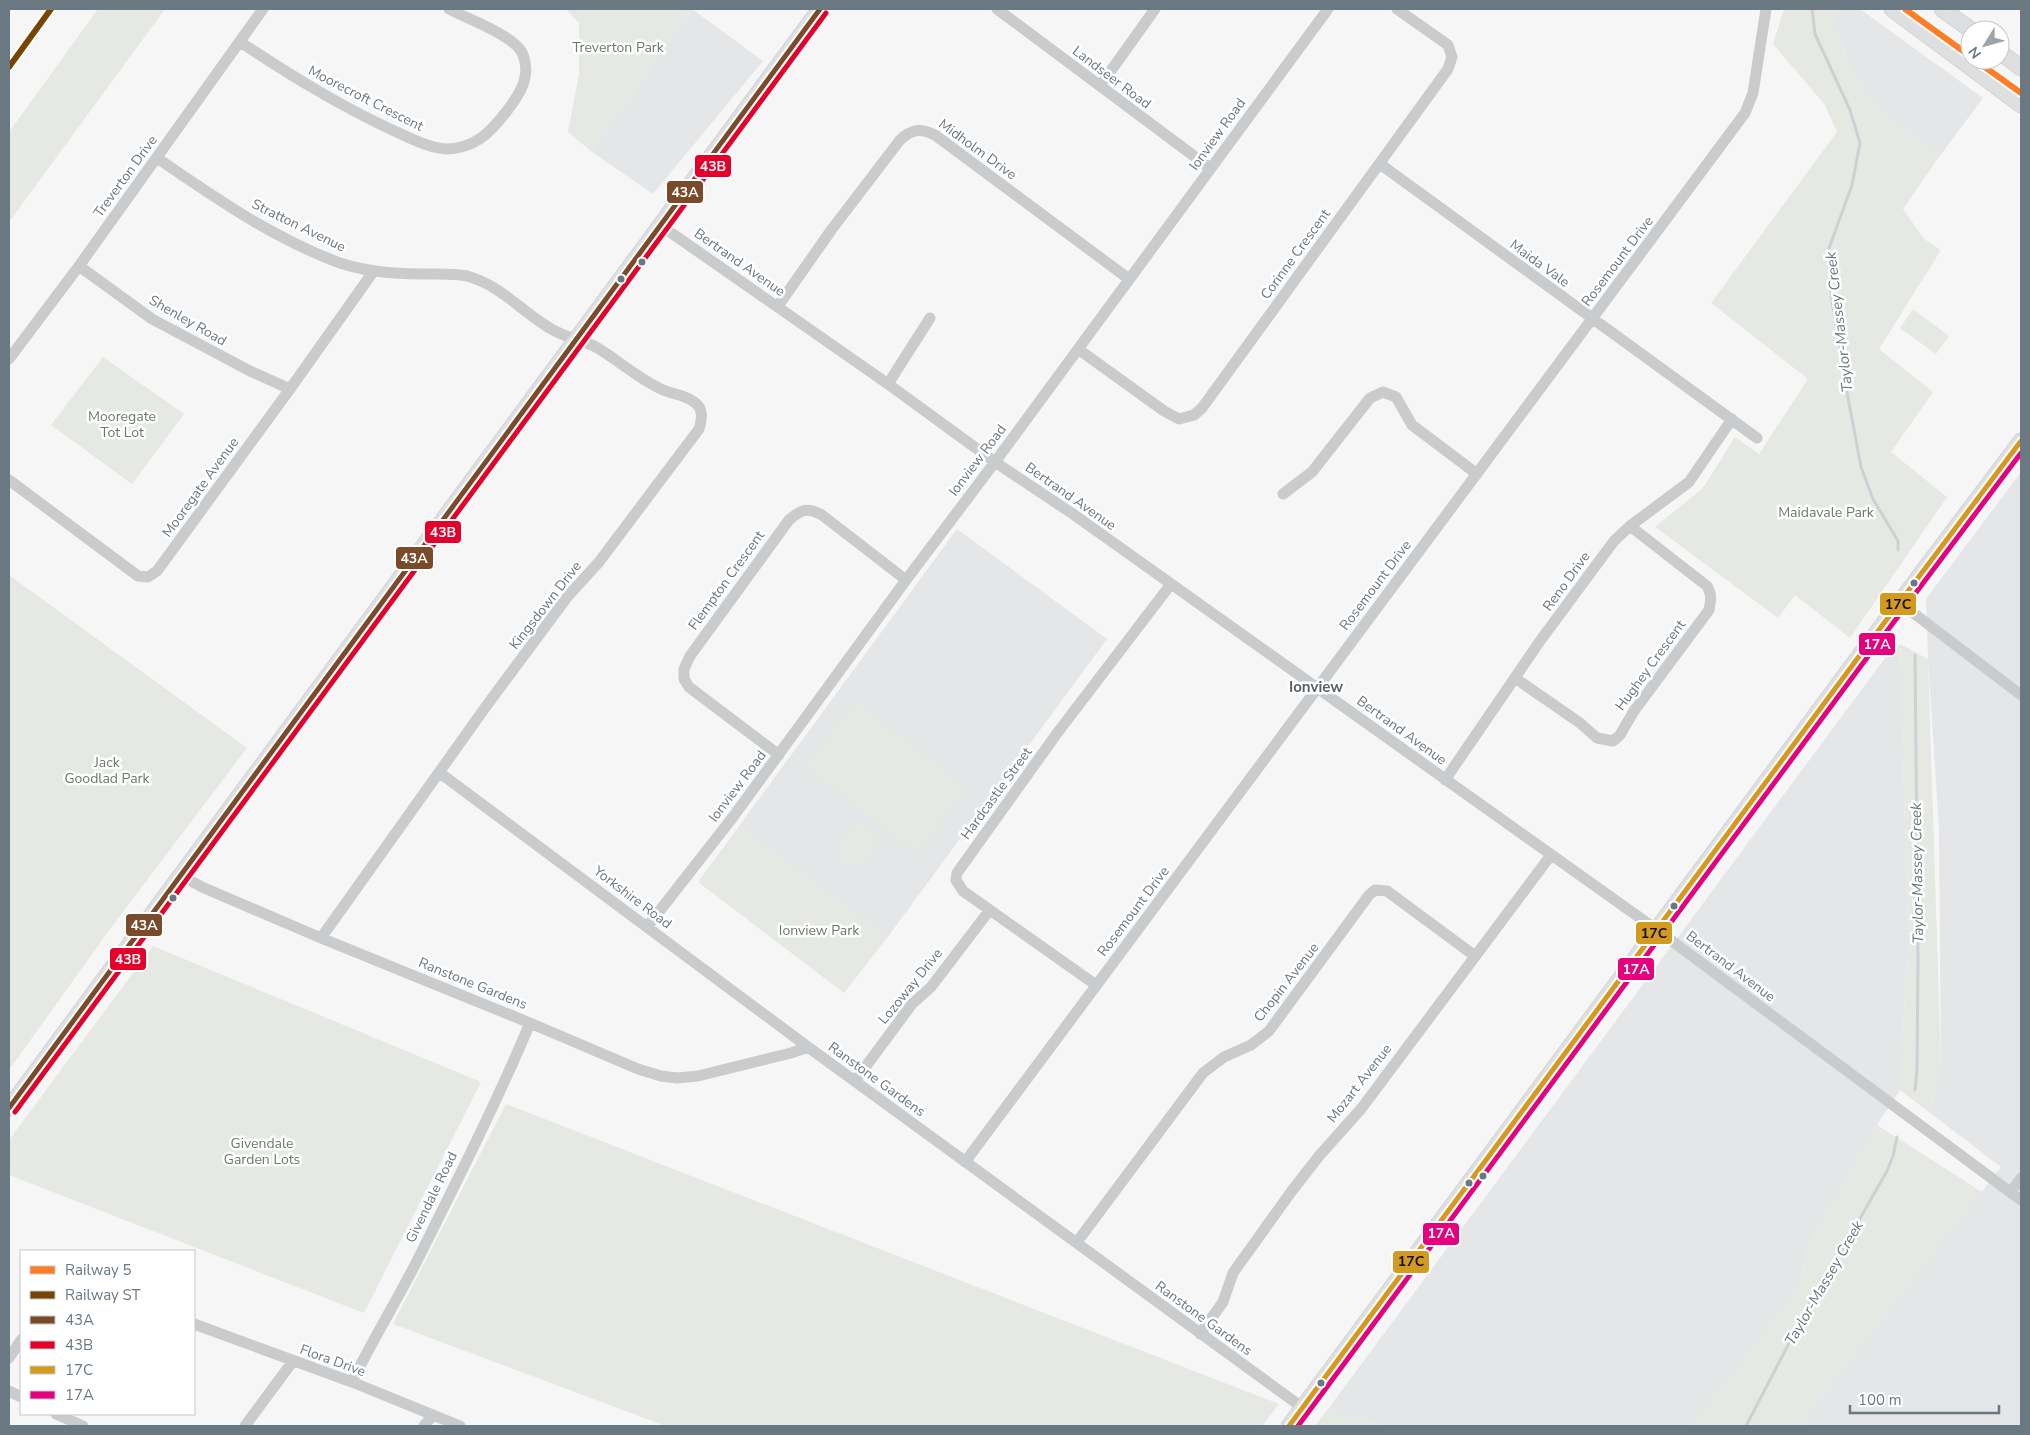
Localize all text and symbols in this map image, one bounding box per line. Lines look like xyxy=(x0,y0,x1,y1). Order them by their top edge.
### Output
north arrow xyxy=(1960,20,2010,70)
park label: Treverton Park xyxy=(572,38,665,57)
street label: Landseer Road xyxy=(1068,42,1155,113)
text: N xyxy=(1964,43,1986,62)
street label: Moorecroft Crescent xyxy=(305,61,427,136)
street label: Ionview Road xyxy=(1185,94,1250,174)
street label: Midholm Drive xyxy=(935,115,1021,184)
street label: Treverton Drive xyxy=(89,131,162,221)
line badge: 43B xyxy=(694,154,732,178)
text: 43B xyxy=(700,157,726,176)
line badge: 43A xyxy=(666,180,704,204)
text: 43A xyxy=(671,183,699,202)
street label: Stratton Avenue xyxy=(249,194,349,256)
street label: Corinne Crescent xyxy=(1256,205,1335,303)
street label: Rosemount Drive xyxy=(1577,212,1658,310)
street label: Bertrand Avenue xyxy=(690,224,789,301)
street label: Maida Vale xyxy=(1506,235,1573,292)
water label: Taylor-Massey Creek xyxy=(1820,250,1858,393)
unlabelled marker xyxy=(637,257,647,267)
unlabelled marker xyxy=(616,274,626,284)
street label: Shenley Road xyxy=(145,291,230,350)
park label: Mooregate Tot Lot xyxy=(88,407,156,442)
street label: Ionview Road xyxy=(944,421,1011,500)
street label: Mooregate Avenue xyxy=(158,434,243,541)
street label: Bertrand Avenue xyxy=(1021,458,1120,535)
park label: Maidavale Park xyxy=(1778,503,1875,522)
line badge: 43B xyxy=(424,520,462,544)
text: 43B xyxy=(430,523,456,542)
street label: Flempton Crescent xyxy=(684,527,769,634)
street label: Rosemount Drive xyxy=(1335,536,1416,634)
line badge: 43A xyxy=(395,546,434,570)
street label: Reno Drive xyxy=(1538,548,1594,615)
text: 43A xyxy=(400,549,428,568)
street label: Kingsdown Drive xyxy=(505,557,586,653)
unlabelled marker xyxy=(1909,578,1919,588)
line badge: 17C xyxy=(1879,592,1917,616)
text: 17C xyxy=(1885,595,1912,614)
street label: Hughey Crescent xyxy=(1611,616,1690,715)
line badge: 17A xyxy=(1858,632,1896,656)
text: 17A xyxy=(1863,635,1891,654)
district label: Ionview xyxy=(1289,677,1343,697)
street label: Bertrand Avenue xyxy=(1353,691,1451,770)
street label: Hardcastle Street xyxy=(956,743,1036,843)
street label: Ionview Road xyxy=(704,747,771,826)
park label: Jack Goodlad Park xyxy=(64,753,151,788)
water label: Taylor-Massey Creek xyxy=(1906,802,1928,944)
street label: Yorkshire Road xyxy=(589,861,676,933)
street label: Rosemount Drive xyxy=(1093,862,1174,960)
unlabelled marker xyxy=(168,893,178,903)
unlabelled marker xyxy=(1669,901,1679,911)
line badge: 43A xyxy=(125,913,163,937)
text: 43A xyxy=(130,916,158,935)
park label: Ionview Park xyxy=(779,921,860,940)
line badge: 17C xyxy=(1635,921,1673,945)
text: 17C xyxy=(1641,924,1668,943)
street label: Bertrand Avenue xyxy=(1682,927,1779,1006)
street label: Chopin Avenue xyxy=(1249,939,1323,1026)
street label: Lozoway Drive xyxy=(874,944,947,1028)
line badge: 43B xyxy=(109,947,147,971)
text: 43B xyxy=(115,950,141,969)
street label: Ranstone Gardens xyxy=(416,953,530,1014)
line badge: 17A xyxy=(1617,957,1655,981)
text: 17A xyxy=(1622,960,1650,979)
street label: Ranstone Gardens xyxy=(824,1038,929,1121)
street label: Mozart Avenue xyxy=(1323,1040,1396,1127)
park label: Givendale Garden Lots xyxy=(224,1134,301,1169)
street label: Givendale Road xyxy=(401,1148,462,1246)
unlabelled marker xyxy=(1478,1171,1488,1181)
unlabelled marker xyxy=(1464,1178,1474,1188)
water label: Taylor-Massey Creek xyxy=(1780,1216,1868,1349)
line badge: 17A xyxy=(1422,1222,1460,1246)
text: 17A xyxy=(1427,1224,1455,1243)
legend xyxy=(20,1250,195,1415)
line badge: 17C xyxy=(1392,1250,1430,1274)
text: 17C xyxy=(1398,1252,1425,1271)
text: Railway 5 xyxy=(65,1260,132,1280)
street label: Ranstone Gardens xyxy=(1151,1277,1256,1360)
text: Railway ST xyxy=(65,1285,141,1305)
text: 43A xyxy=(65,1310,94,1330)
text: 43B xyxy=(65,1335,93,1355)
street label: Flora Drive xyxy=(297,1340,368,1381)
text: 17C xyxy=(65,1360,93,1380)
unlabelled marker xyxy=(1316,1378,1326,1388)
scale bar xyxy=(1850,1382,1999,1414)
text: 17A xyxy=(65,1385,94,1405)
text: 100 m xyxy=(1858,1390,1902,1410)

